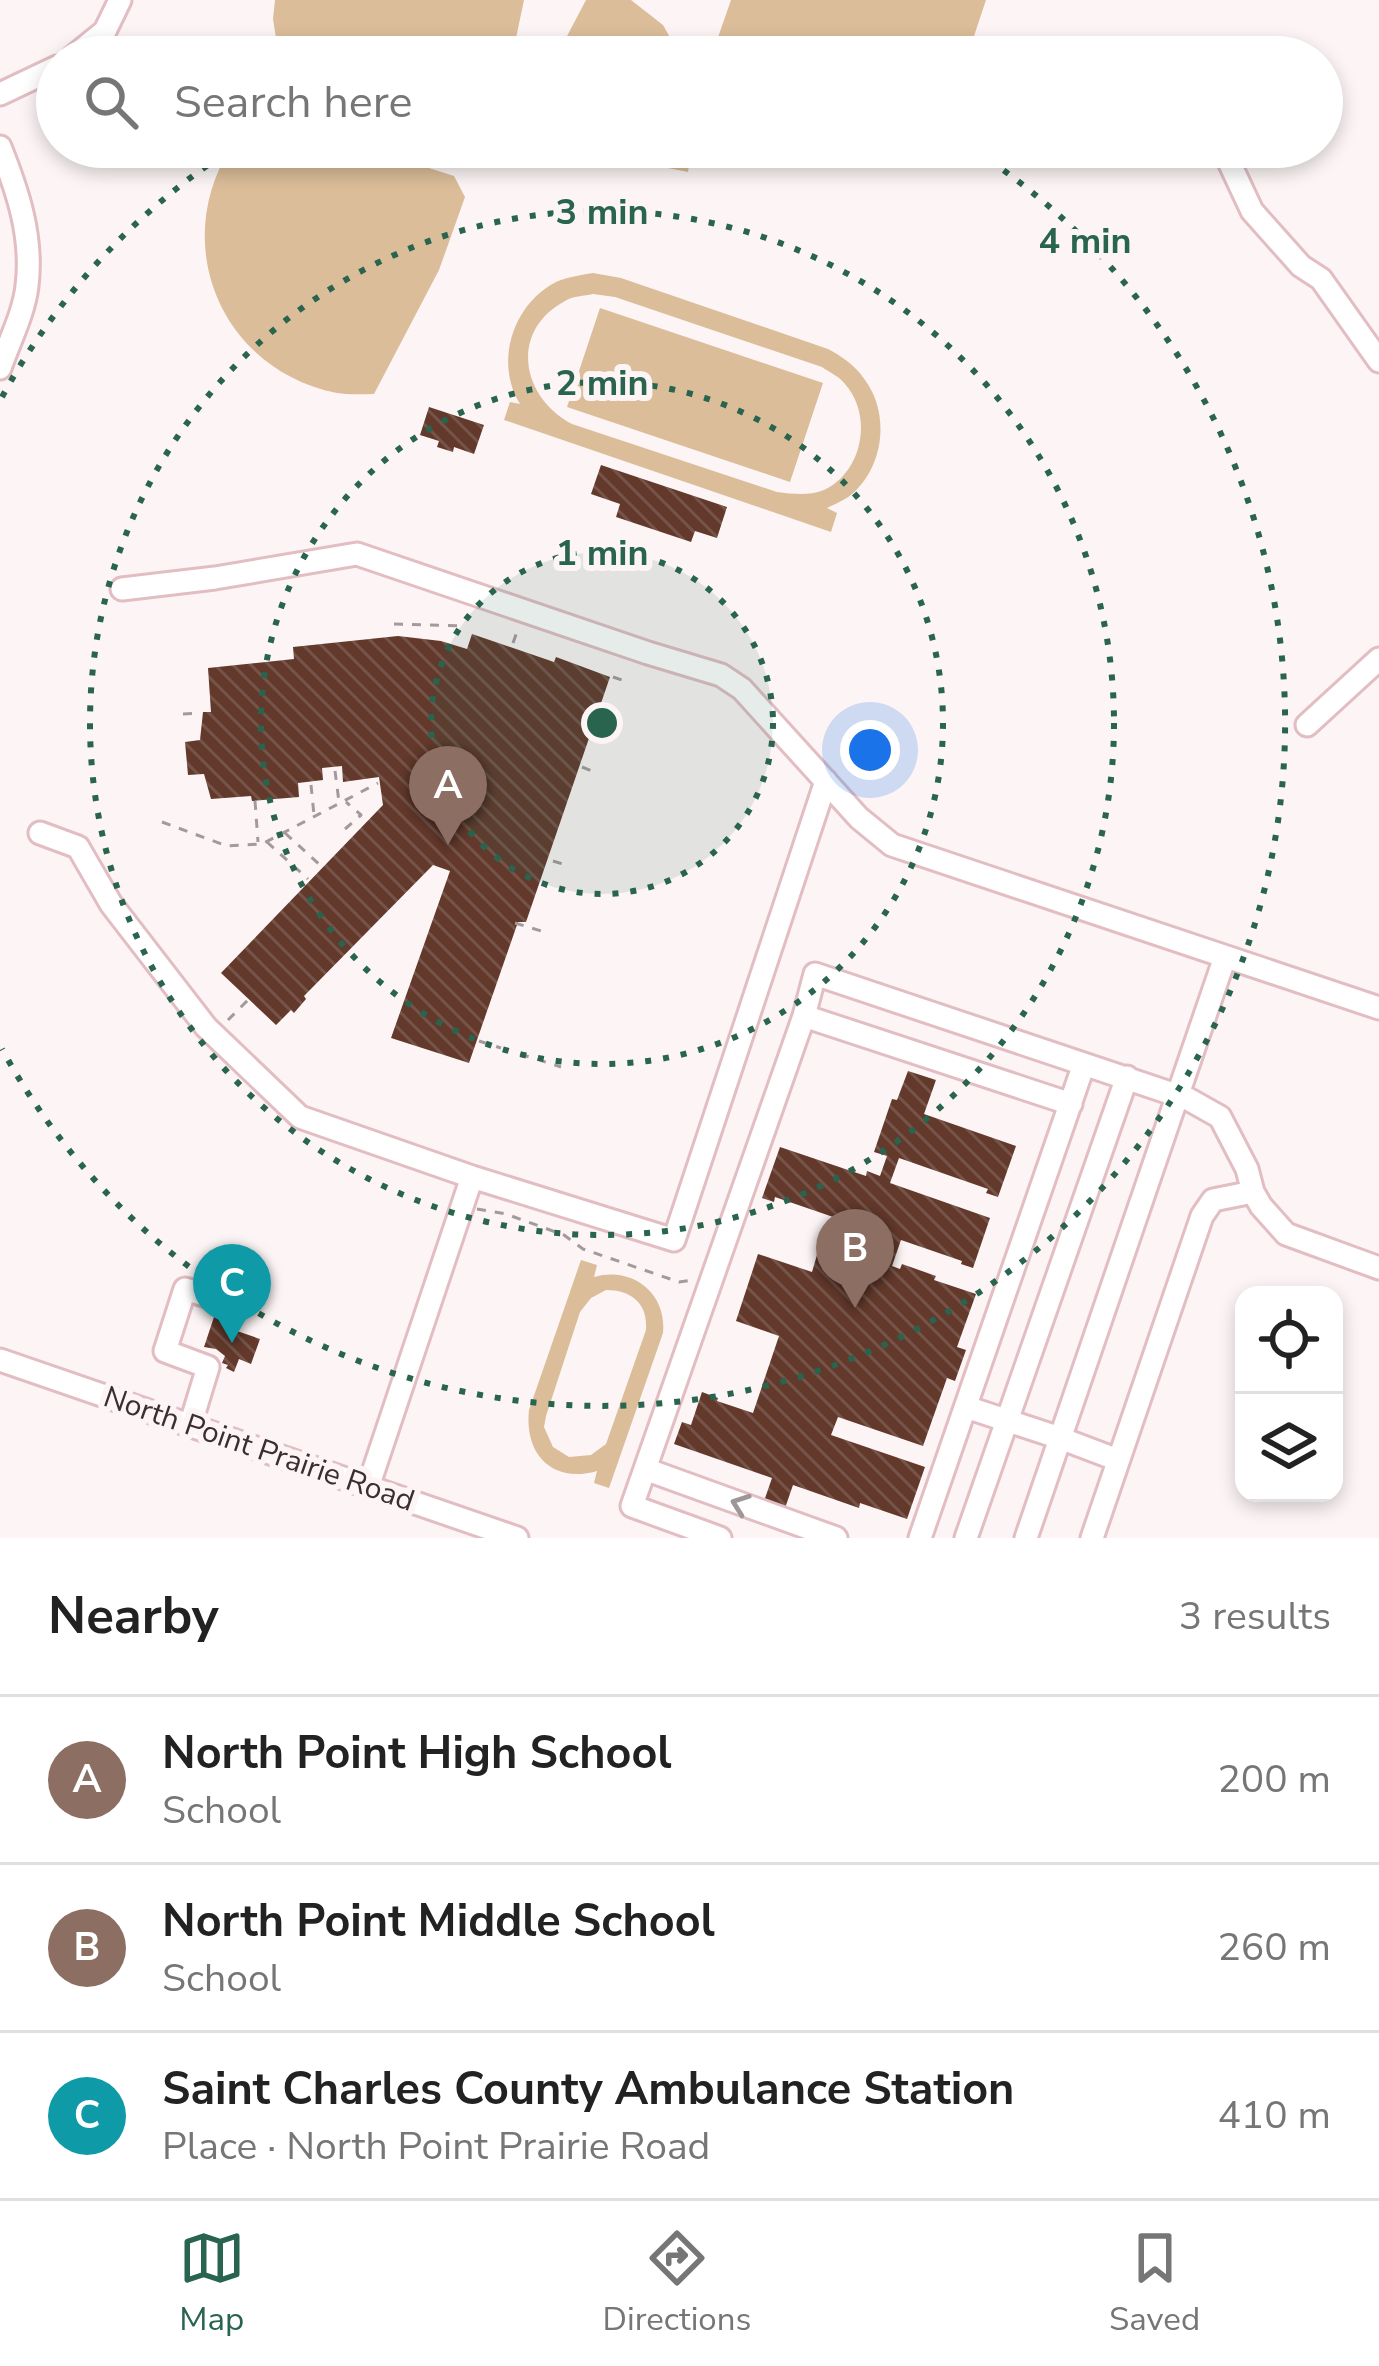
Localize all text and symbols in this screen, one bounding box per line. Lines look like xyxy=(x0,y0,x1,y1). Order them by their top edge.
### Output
search box xyxy=(36,36,1343,168)
icon: search xyxy=(78,69,144,135)
text: Search here xyxy=(174,72,413,133)
text: 3 min xyxy=(555,188,649,237)
text: 4 min xyxy=(1038,217,1132,266)
text: 2 min xyxy=(555,359,649,408)
text: 1 min xyxy=(555,529,649,578)
centre of rings xyxy=(581,702,623,744)
your location xyxy=(840,720,900,780)
pin: A xyxy=(409,746,487,845)
pin: B xyxy=(816,1209,894,1308)
pin: C xyxy=(193,1244,271,1343)
map controls xyxy=(1235,1286,1343,1502)
button: locate xyxy=(1235,1286,1343,1394)
street label: North Point Prairie Road xyxy=(98,1377,420,1521)
button: layers xyxy=(1235,1394,1343,1502)
one-way arrow xyxy=(731,1494,752,1518)
text: Nearby xyxy=(48,1581,219,1651)
text: 3 results xyxy=(1179,1590,1331,1643)
text: North Point High School xyxy=(162,1723,672,1784)
text: A xyxy=(72,1753,102,1806)
text: 200 m xyxy=(1217,1753,1331,1806)
text: School xyxy=(162,1784,281,1837)
text: North Point Middle School xyxy=(162,1891,715,1952)
text: B xyxy=(74,1921,100,1974)
text: 260 m xyxy=(1217,1921,1331,1974)
text: School xyxy=(162,1952,281,2005)
text: Saint Charles County Ambulance Station xyxy=(162,2059,1014,2120)
text: C xyxy=(74,2089,100,2142)
text: 410 m xyxy=(1217,2089,1331,2142)
text: Place · North Point Prairie Road xyxy=(162,2120,710,2173)
tab: Map xyxy=(179,2225,245,2342)
tab: Directions xyxy=(603,2225,751,2342)
tab: Saved xyxy=(1109,2225,1200,2342)

